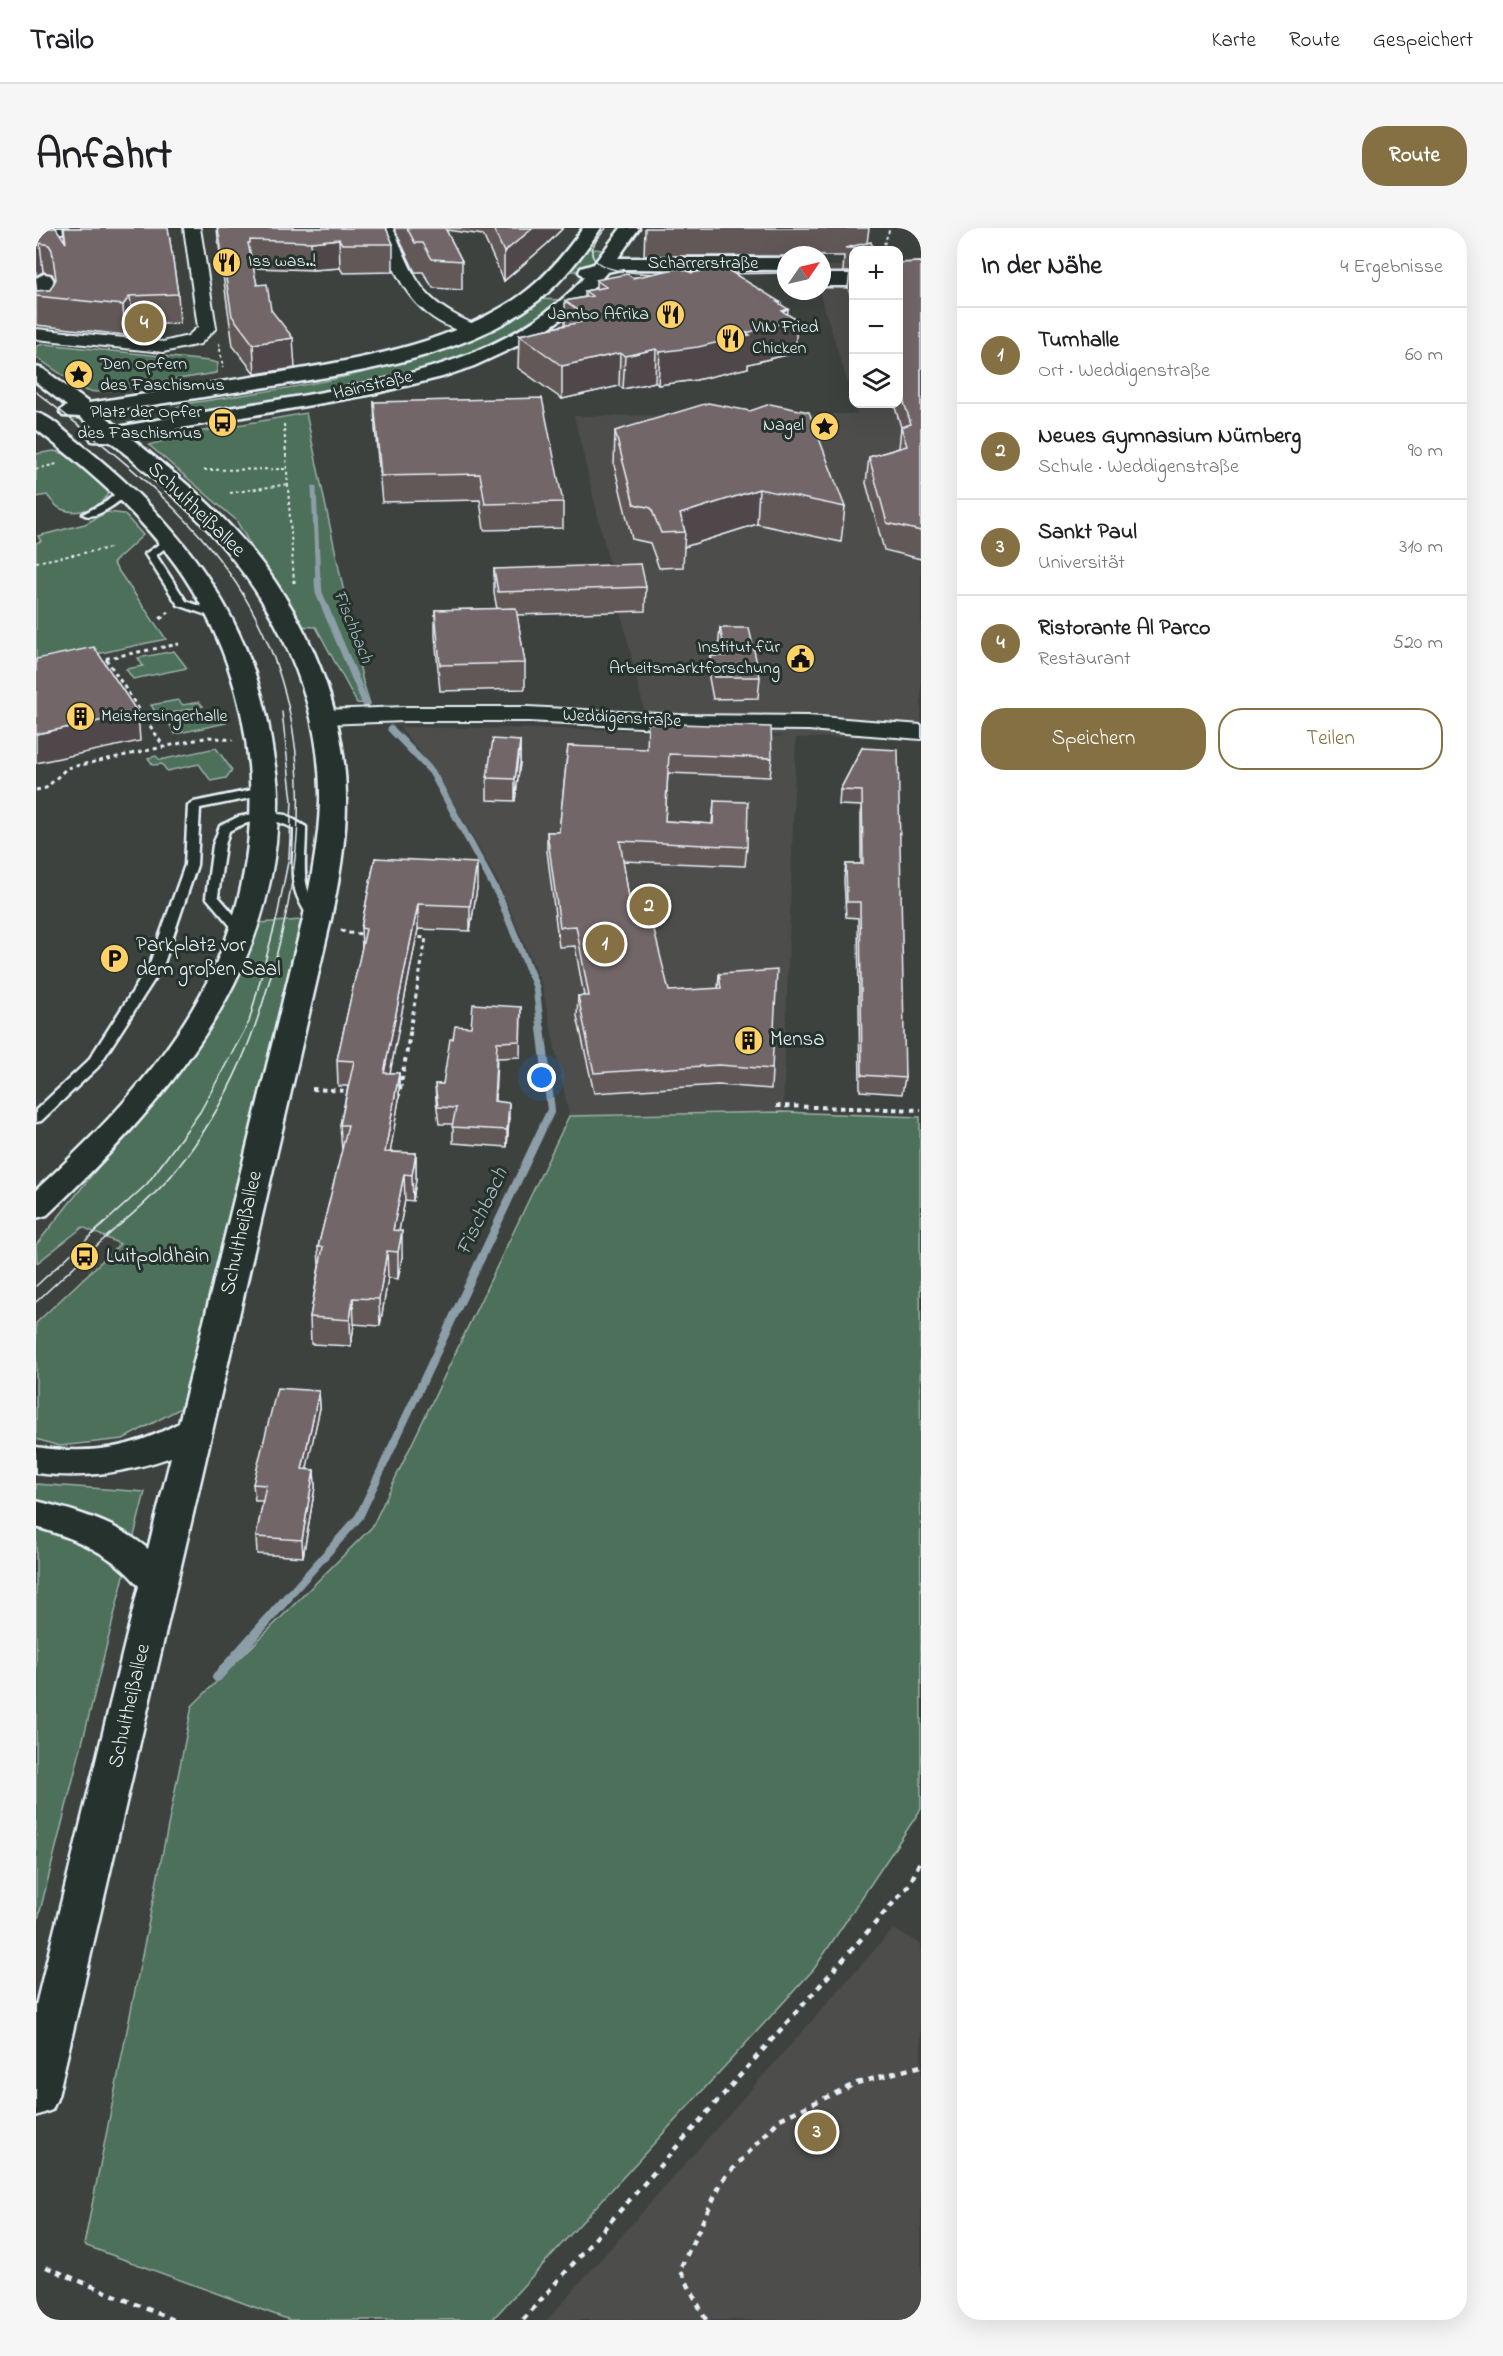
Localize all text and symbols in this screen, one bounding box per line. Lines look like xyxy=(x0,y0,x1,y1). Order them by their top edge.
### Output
text: Trailo xyxy=(30,21,94,62)
text: Karte xyxy=(1211,26,1256,56)
text: Route xyxy=(1289,26,1340,56)
text: Gespeichert xyxy=(1373,26,1473,56)
text: Anfahrt xyxy=(36,126,172,187)
button: Route xyxy=(1362,126,1467,186)
restaurant icon: Iss was..! xyxy=(211,246,243,278)
north arrow xyxy=(777,246,831,300)
map controls xyxy=(849,246,903,408)
button: + xyxy=(849,246,903,300)
text: In der Nähe xyxy=(981,248,1102,286)
place label: Iss was..! xyxy=(248,249,316,275)
street label: Scharrerstraße xyxy=(648,251,759,277)
text: 4 Ergebnisse xyxy=(1340,253,1443,282)
restaurant icon: Jambo Afrika xyxy=(654,299,686,331)
pin: 4 xyxy=(124,300,164,346)
button: − xyxy=(849,300,903,354)
place label: Jambo Afrika xyxy=(548,302,649,328)
place label: VIN Fried Chicken xyxy=(751,315,819,362)
restaurant icon: VIN Fried Chicken xyxy=(715,322,747,354)
text: Turnhalle xyxy=(1038,325,1119,357)
text: 1 xyxy=(997,341,1004,370)
text: 60 m xyxy=(1405,341,1443,370)
place label: Den Opfern des Faschismus xyxy=(99,352,225,399)
button: layers xyxy=(849,354,903,408)
text: Ort · Weddigenstraße xyxy=(1038,357,1210,386)
place icon: Den Opfern des Faschismus xyxy=(63,359,95,391)
street label: Hainstraße xyxy=(331,364,416,408)
place label: Platz der Opfer des Faschismus xyxy=(77,400,202,447)
bus stop icon: Platz der Opfer des Faschismus xyxy=(207,407,239,439)
place icon: Nagel xyxy=(809,410,841,442)
place label: Nagel xyxy=(763,413,804,440)
text: Neues Gymnasium Nürnberg xyxy=(1038,421,1301,453)
text: 2 xyxy=(996,437,1005,466)
text: 90 m xyxy=(1408,437,1443,466)
text: Schule · Weddigenstraße xyxy=(1038,453,1239,482)
street label: Schultheißallee xyxy=(140,455,252,565)
text: Sankt Paul xyxy=(1038,517,1137,549)
text: 3 xyxy=(996,533,1005,562)
text: 310 m xyxy=(1399,533,1443,562)
text: Universität xyxy=(1038,549,1125,578)
water label: Fischbach xyxy=(326,587,379,668)
text: Ristorante Al Parco xyxy=(1038,613,1211,645)
text: 4 xyxy=(996,629,1005,658)
text: 520 m xyxy=(1392,629,1443,658)
place label: Institut für Arbeitsmarktforschung xyxy=(609,635,780,683)
public building icon: Institut für Arbeitsmarktforschung xyxy=(785,642,817,674)
text: Restaurant xyxy=(1038,645,1131,674)
building icon: Meistersingerhalle xyxy=(64,701,96,733)
street label: Weddigenstraße xyxy=(562,703,683,736)
place label: Meistersingerhalle xyxy=(101,704,228,731)
button: Speichern xyxy=(981,708,1206,770)
button: Teilen xyxy=(1218,708,1443,770)
pin: 2 xyxy=(630,884,668,928)
pin: 1 xyxy=(586,922,624,966)
place label: Parkplatz vor dem großen Saal xyxy=(136,931,281,987)
parking icon: Parkplatz vor dem großen Saal xyxy=(99,942,131,974)
building icon: Mensa xyxy=(733,1024,765,1056)
place label: Mensa xyxy=(770,1025,825,1055)
your location xyxy=(527,1063,556,1092)
water label: Fischbach xyxy=(449,1162,517,1261)
street label: Schultheißallee xyxy=(213,1167,271,1298)
bus stop icon: Luitpoldhain xyxy=(69,1241,101,1273)
place label: Luitpoldhain xyxy=(106,1242,209,1272)
street label: Schultheißallee xyxy=(101,1640,159,1771)
pin: 3 xyxy=(798,2110,836,2154)

